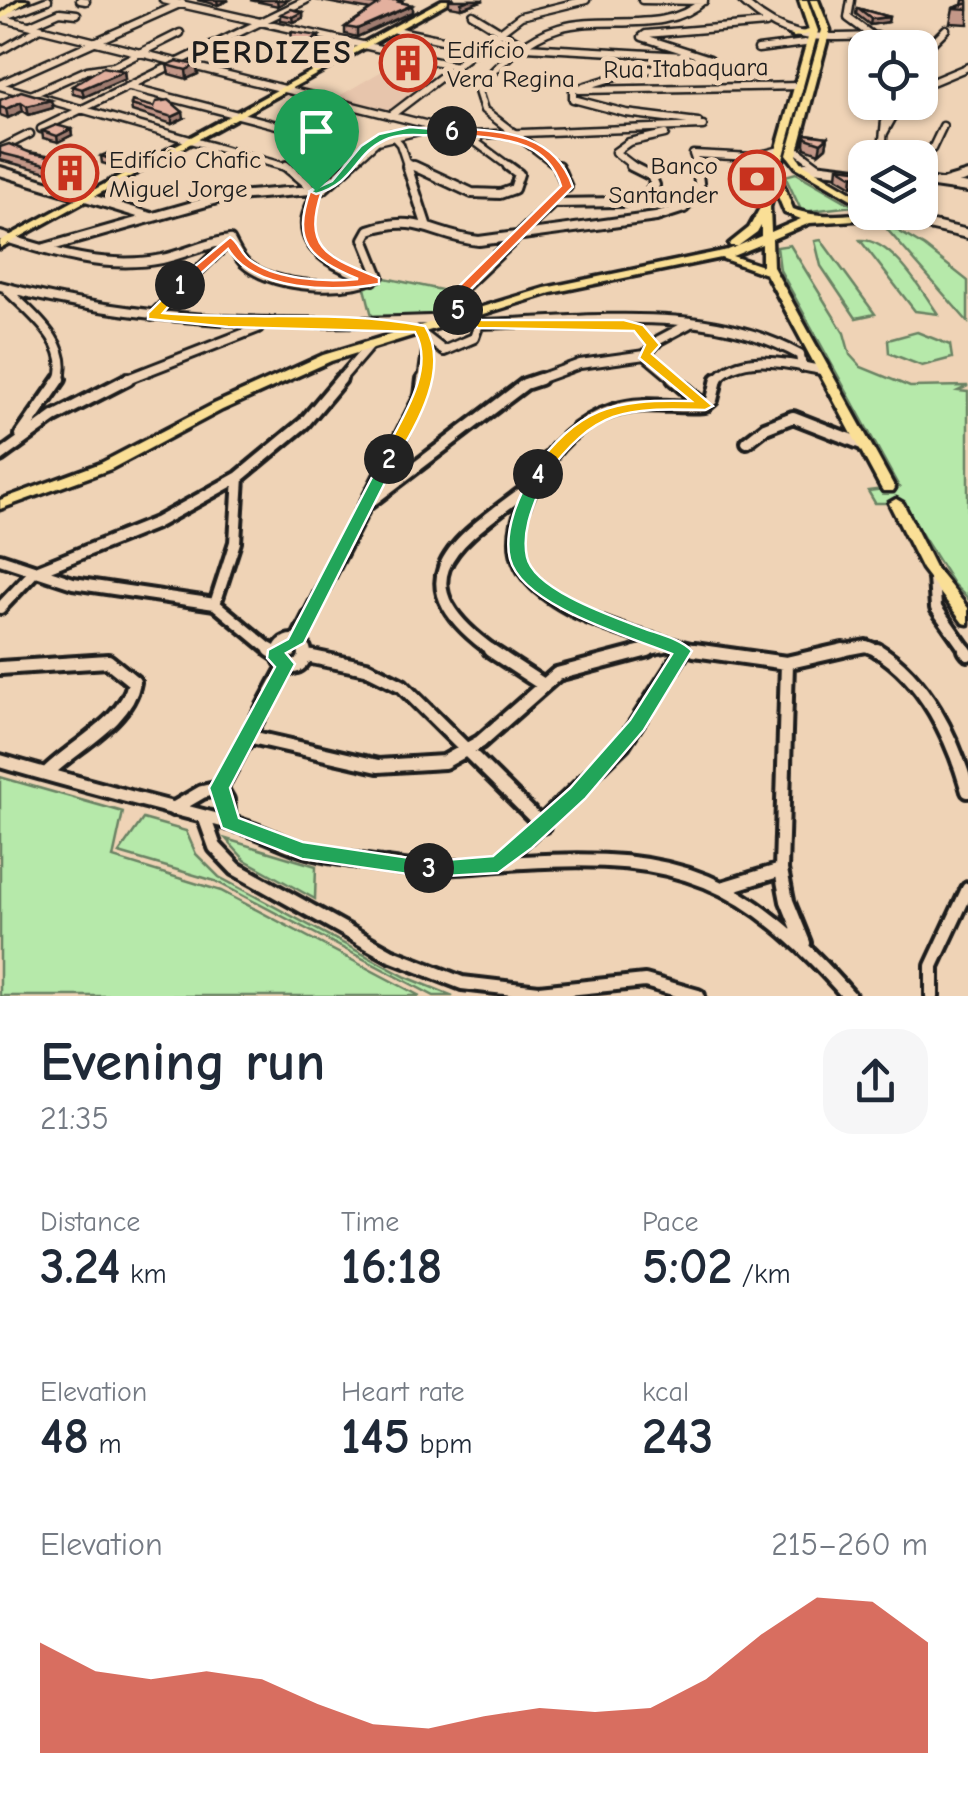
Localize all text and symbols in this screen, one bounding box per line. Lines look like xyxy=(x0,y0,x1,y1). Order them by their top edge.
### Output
map controls xyxy=(848,30,938,230)
button: locate xyxy=(848,30,938,120)
building icon: Edifício Vera Regina xyxy=(378,33,438,93)
district label: PERDIZES xyxy=(191,34,353,71)
place label: Edifício Vera Regina xyxy=(447,35,575,93)
street label: Rua Itabaquara xyxy=(603,52,769,84)
pin xyxy=(274,89,359,192)
icon: arrive xyxy=(289,104,344,159)
pin: 6 xyxy=(427,106,477,156)
text: 6 xyxy=(445,115,459,147)
button: layers xyxy=(848,140,938,230)
building icon: Edifício Chafic Miguel Jorge xyxy=(40,143,100,203)
place label: Edifício Chafic Miguel Jorge xyxy=(109,145,261,203)
bank icon: Banco Santander xyxy=(727,149,787,209)
place label: Banco Santander xyxy=(609,151,718,209)
pin: 1 xyxy=(155,260,205,310)
text: 1 xyxy=(174,269,186,301)
pin: 5 xyxy=(433,285,483,335)
text: 5 xyxy=(451,294,465,326)
pin: 2 xyxy=(364,434,414,484)
text: 2 xyxy=(382,443,396,475)
pin: 4 xyxy=(513,449,563,499)
text: 4 xyxy=(531,458,545,490)
pin: 3 xyxy=(404,843,454,893)
text: 3 xyxy=(422,852,436,884)
button: share xyxy=(823,1029,928,1134)
text: Evening run xyxy=(40,1030,325,1094)
text: 21:35 xyxy=(40,1100,109,1137)
text: Distance xyxy=(40,1206,140,1238)
text: Time xyxy=(341,1206,399,1238)
text: Pace xyxy=(642,1206,698,1238)
text: 3.24 xyxy=(40,1238,121,1296)
text: 16:18 xyxy=(341,1238,442,1296)
text: 5:02 xyxy=(642,1238,732,1296)
text: km xyxy=(121,1258,167,1290)
text: /km xyxy=(732,1258,791,1290)
text: Elevation xyxy=(40,1376,147,1408)
text: Heart rate xyxy=(341,1376,464,1408)
text: kcal xyxy=(642,1376,689,1408)
text: 48 xyxy=(40,1408,89,1466)
text: 145 xyxy=(341,1408,410,1466)
text: 243 xyxy=(642,1408,714,1466)
text: m xyxy=(89,1428,122,1460)
text: bpm xyxy=(410,1428,473,1460)
text: Elevation xyxy=(40,1526,163,1563)
text: 215–260 m xyxy=(771,1526,928,1563)

